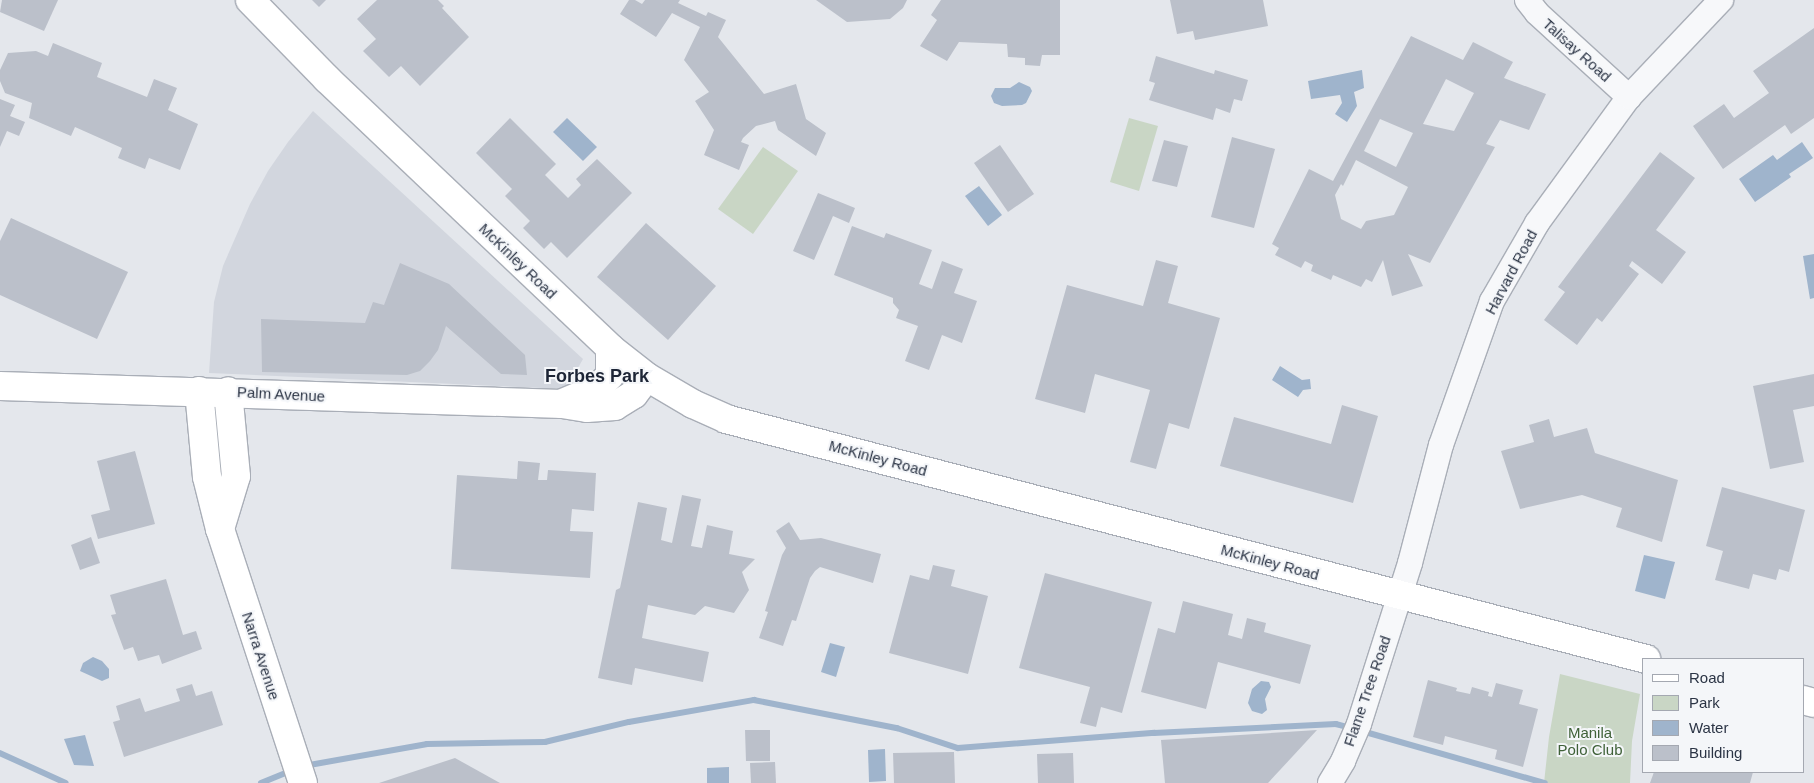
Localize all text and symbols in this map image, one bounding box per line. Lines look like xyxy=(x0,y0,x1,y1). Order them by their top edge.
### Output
street label: Talisay Road xyxy=(1539,15,1615,85)
street label: McKinley Road xyxy=(475,219,561,303)
street label: Harvard Road xyxy=(1481,227,1541,317)
district label: Forbes Park xyxy=(545,365,649,387)
street label: Palm Avenue xyxy=(236,383,326,405)
street label: McKinley Road xyxy=(827,436,929,480)
street label: McKinley Road xyxy=(1219,540,1321,584)
street label: Narra Avenue xyxy=(238,609,284,703)
street label: Flame Tree Road xyxy=(1340,633,1394,749)
legend xyxy=(1642,658,1804,773)
text: Road xyxy=(1689,669,1725,686)
text: Park xyxy=(1689,694,1720,711)
text: Water xyxy=(1689,719,1728,736)
park label: Manila Polo Club xyxy=(1557,723,1623,758)
text: Building xyxy=(1689,744,1742,761)

